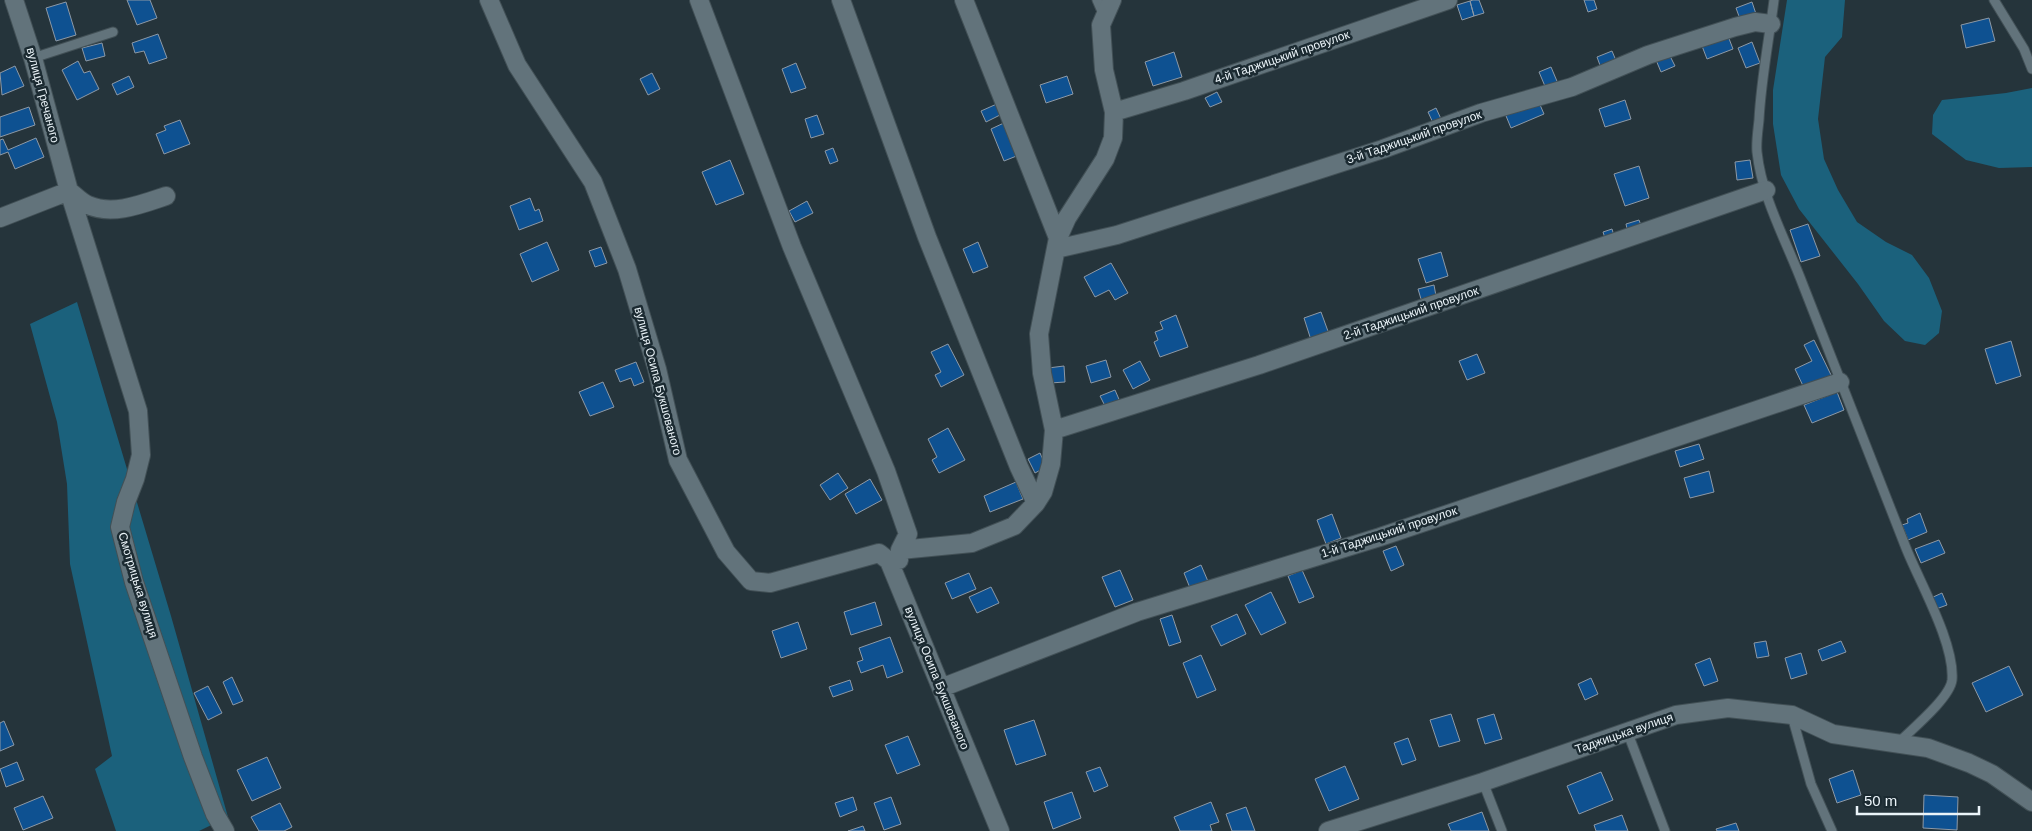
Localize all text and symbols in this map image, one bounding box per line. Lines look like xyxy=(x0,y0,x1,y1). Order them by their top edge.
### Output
street label: 4-й Таджицький провулок xyxy=(1213,27,1352,87)
street label: вулиця Гречаного xyxy=(24,46,63,144)
street label: 3-й Таджицький провулок xyxy=(1345,107,1484,167)
street label: 2-й Таджицький провулок xyxy=(1342,283,1481,343)
street label: вулиця Осипа Букшованого xyxy=(631,305,685,457)
street label: 1-й Таджицький провулок xyxy=(1319,503,1459,561)
street label: Смотрицька вулиця xyxy=(115,530,161,640)
street label: вулиця Осипа Букшованого xyxy=(902,604,972,752)
street label: Таджицька вулиця xyxy=(1573,710,1675,756)
scale bar xyxy=(1857,784,1980,816)
text: 50 m xyxy=(1864,792,1897,809)

